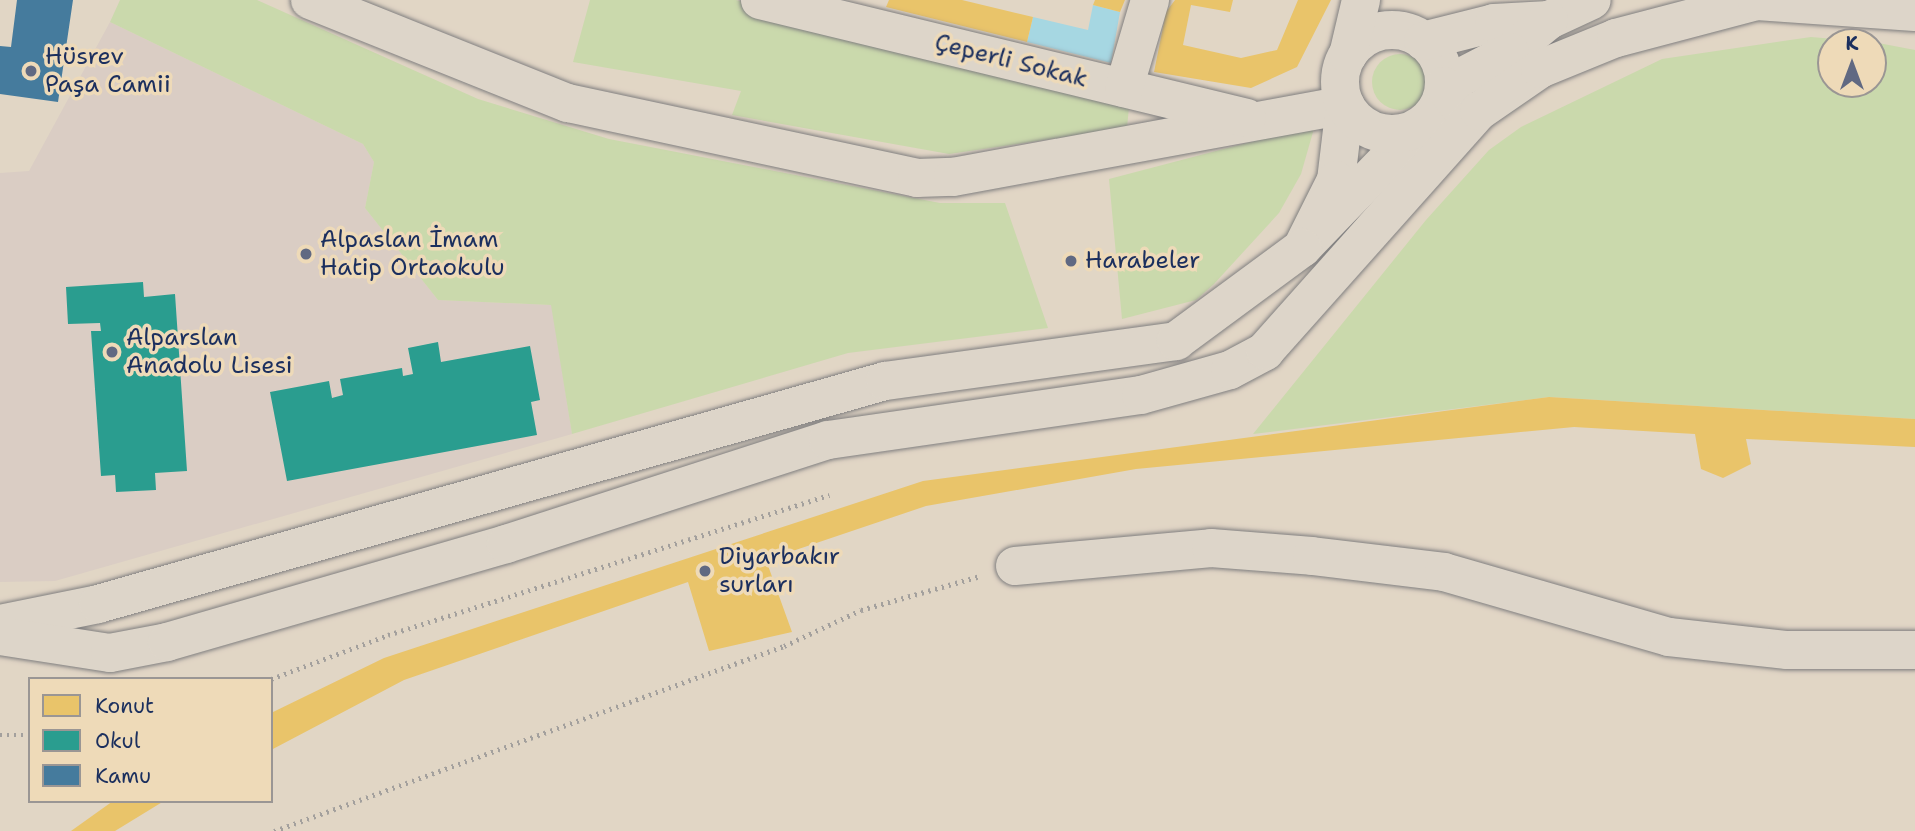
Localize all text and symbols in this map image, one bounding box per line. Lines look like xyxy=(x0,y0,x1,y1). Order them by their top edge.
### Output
street label: Çeperli Sokak xyxy=(932,28,1090,94)
north arrow xyxy=(1817,28,1887,98)
text: K xyxy=(1846,31,1858,56)
place label: Hüsrev Paşa Camii xyxy=(45,43,171,99)
marker: Hüsrev Paşa Camii xyxy=(23,63,39,79)
place label: Alpaslan İmam Hatip Ortaokulu xyxy=(320,226,505,282)
marker: Alpaslan İmam Hatip Ortaokulu xyxy=(298,246,314,262)
place label: Harabeler xyxy=(1085,247,1200,275)
marker: Harabeler xyxy=(1063,253,1079,269)
place label: Alparslan Anadolu Lisesi xyxy=(126,324,293,380)
marker: Alparslan Anadolu Lisesi xyxy=(104,344,120,360)
place label: Diyarbakır surları xyxy=(719,543,840,599)
marker: Diyarbakır surları xyxy=(697,563,713,579)
legend xyxy=(28,677,273,803)
text: Konut xyxy=(95,692,154,720)
text: Okul xyxy=(95,727,140,755)
text: Kamu xyxy=(95,762,151,790)

